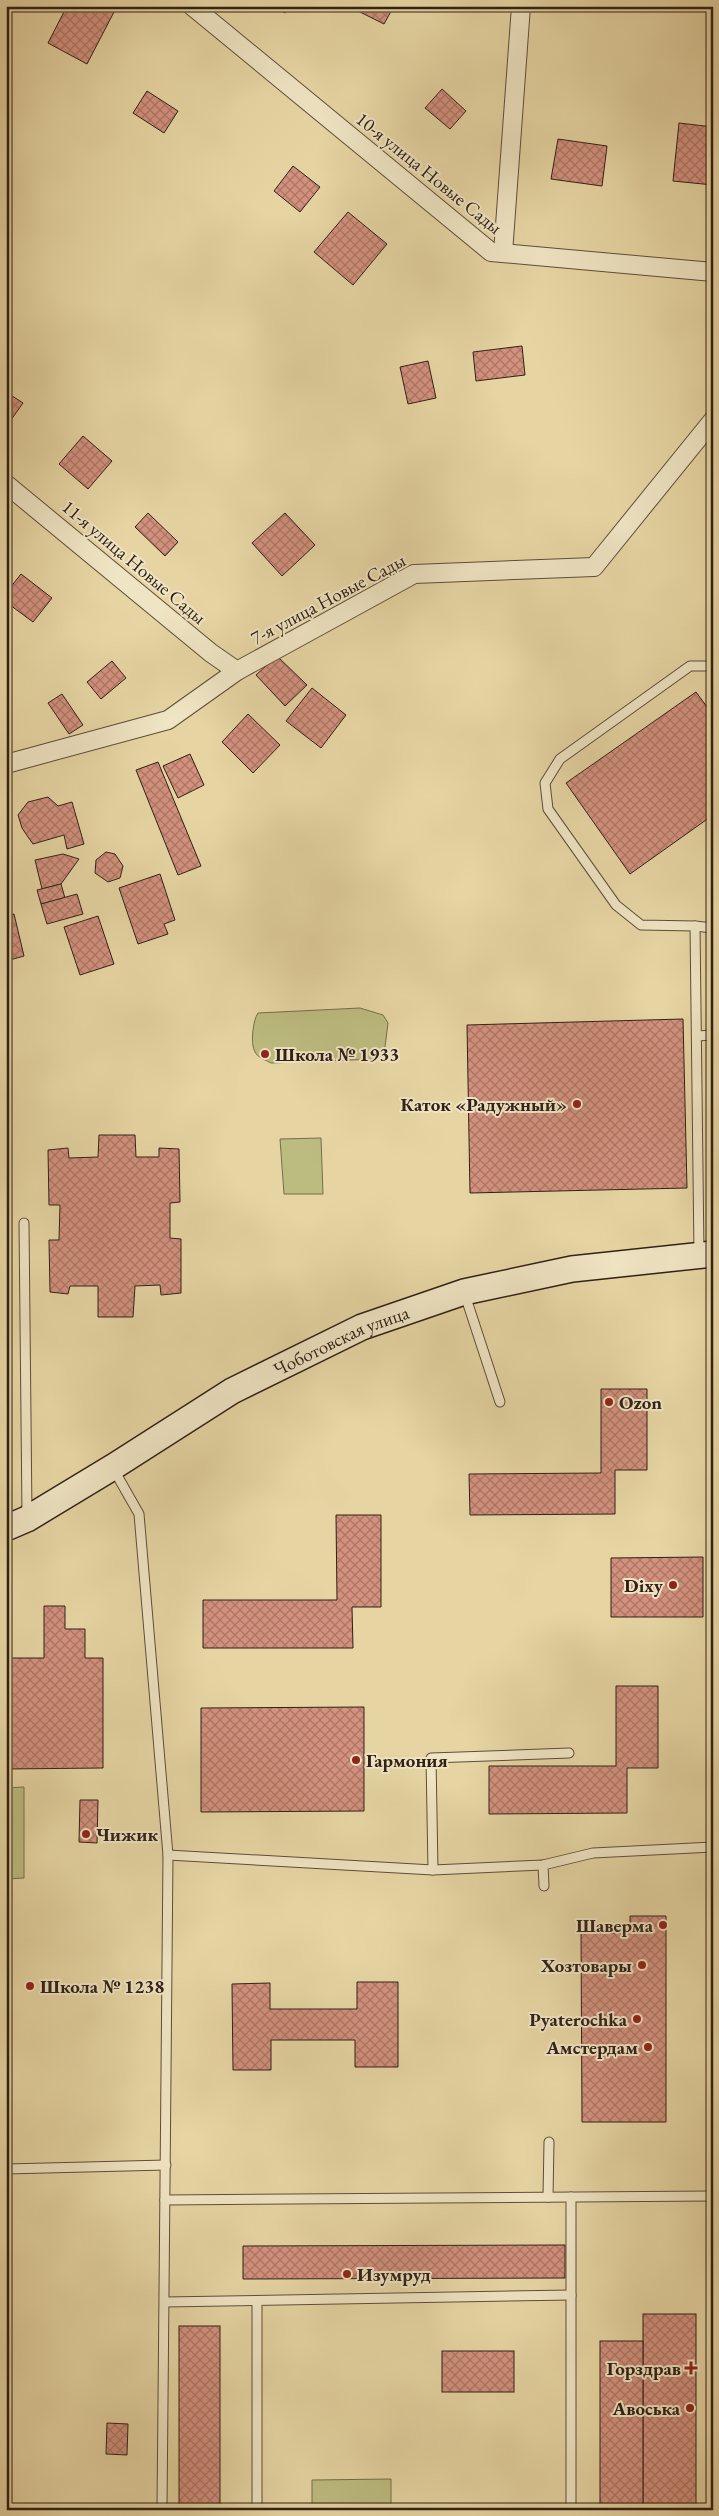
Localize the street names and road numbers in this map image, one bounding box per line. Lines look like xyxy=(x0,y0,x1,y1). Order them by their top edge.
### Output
street label: 10-я улица Новые Сады xyxy=(351,106,507,240)
street label: 11-я улица Новые Сады xyxy=(57,494,212,630)
street label: 7-я улица Новые Сады xyxy=(246,547,410,650)
street label: Чоботовская улица xyxy=(269,1299,413,1381)

